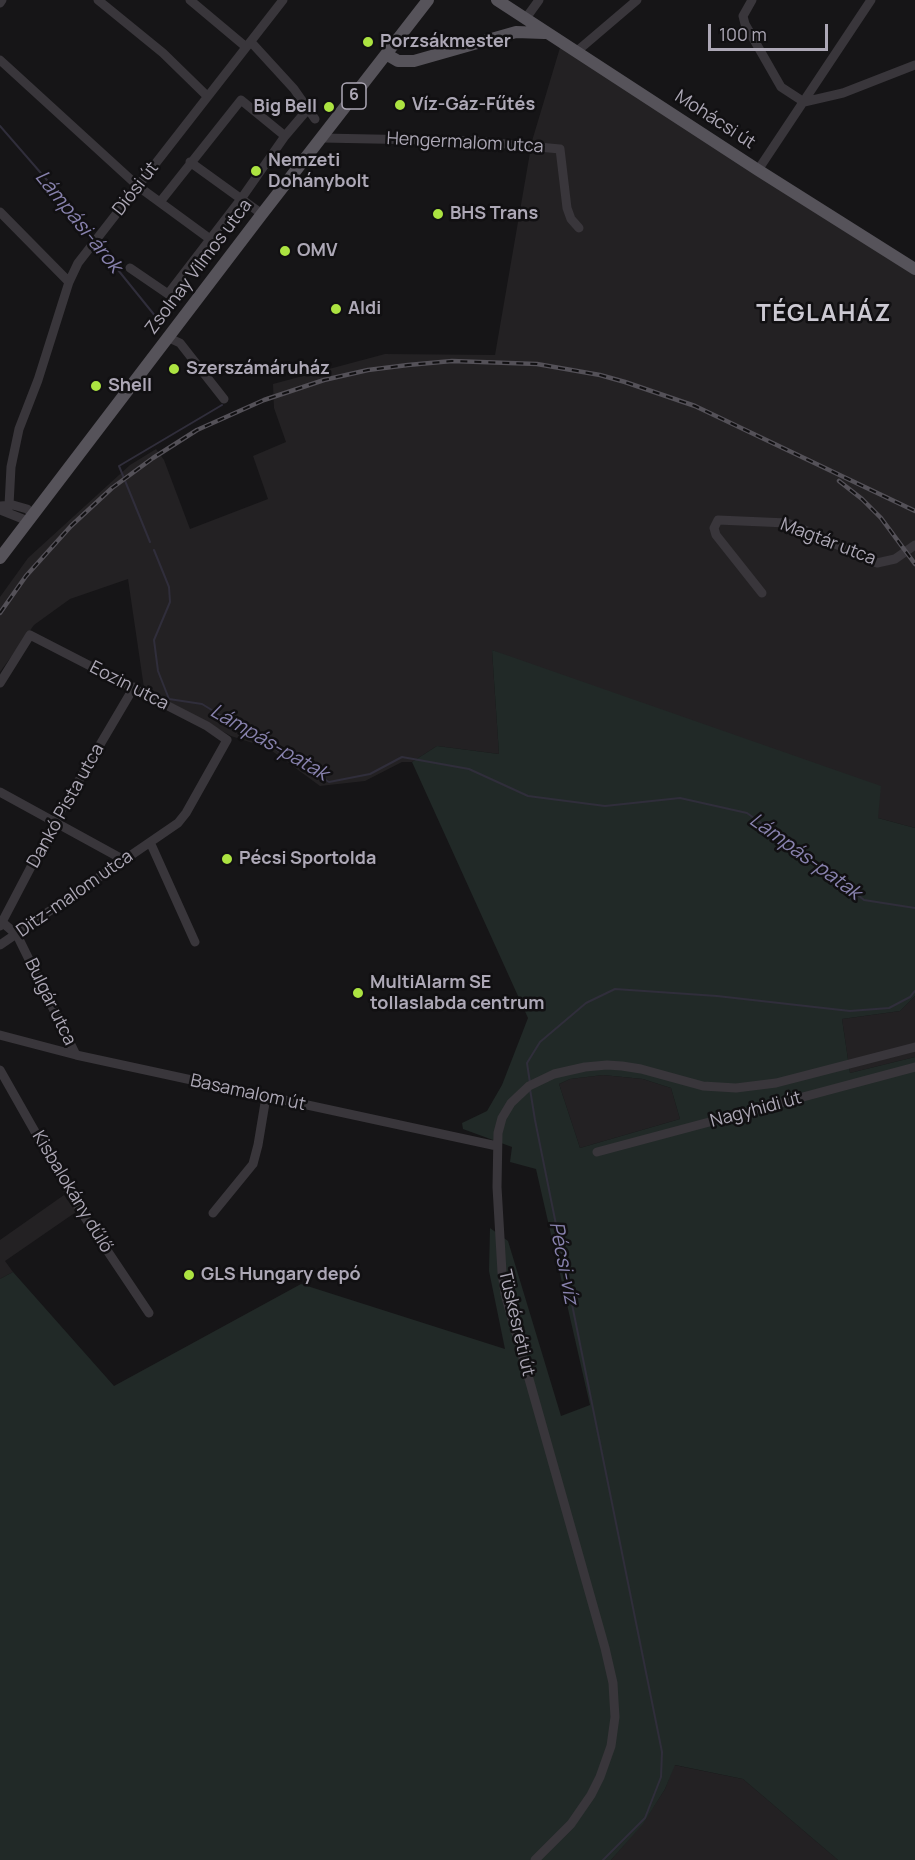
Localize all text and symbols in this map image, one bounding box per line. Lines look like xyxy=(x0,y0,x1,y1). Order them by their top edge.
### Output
scale bar xyxy=(711,12,831,50)
text: 100 m xyxy=(719,22,767,46)
place label: Porzsákmester xyxy=(380,31,511,53)
marker: Porzsákmester xyxy=(361,35,375,49)
road number: 6 xyxy=(342,83,366,109)
street label: Mohácsi út xyxy=(671,86,759,154)
place label: Víz-Gáz-Fűtés xyxy=(412,94,535,116)
place label: Big Bell xyxy=(254,96,317,118)
marker: Víz-Gáz-Fűtés xyxy=(393,98,407,112)
marker: Big Bell xyxy=(322,100,336,114)
street label: Hengermalom utca xyxy=(386,128,544,158)
place label: Nemzeti Dohánybolt xyxy=(268,150,369,192)
street label: Diósi út xyxy=(108,158,164,220)
marker: Nemzeti Dohánybolt xyxy=(249,164,263,178)
water label: Lámpási-árok xyxy=(29,166,127,278)
street label: Zsolnay Vilmos utca xyxy=(141,195,257,339)
place label: BHS Trans xyxy=(450,203,538,225)
marker: BHS Trans xyxy=(431,207,445,221)
place label: OMV xyxy=(297,240,337,262)
marker: OMV xyxy=(278,244,292,258)
place label: Aldi xyxy=(348,298,381,320)
district label: TÉGLAHÁZ xyxy=(756,300,892,328)
marker: Aldi xyxy=(329,302,343,316)
place label: Szerszámáruház xyxy=(186,358,330,380)
marker: Szerszámáruház xyxy=(167,362,181,376)
place label: Shell xyxy=(108,375,152,397)
marker: Shell xyxy=(89,379,103,393)
street label: Magtár utca xyxy=(777,514,879,570)
street label: Eozin utca xyxy=(86,657,172,715)
water label: Lámpás-patak xyxy=(206,700,332,786)
street label: Dankó Pista utca xyxy=(23,740,109,872)
water label: Lámpás-patak xyxy=(745,808,865,906)
street label: Ditz-malom utca xyxy=(13,846,137,942)
place label: Pécsi Sportolda xyxy=(239,848,376,870)
marker: Pécsi Sportolda xyxy=(220,852,234,866)
street label: Bulgár utca xyxy=(20,955,80,1049)
place label: MultiAlarm SE tollaslabda centrum xyxy=(370,972,545,1014)
marker: MultiAlarm SE tollaslabda centrum xyxy=(351,986,365,1000)
street label: Basamalom út xyxy=(188,1070,308,1116)
street label: Nagyhidi út xyxy=(708,1087,804,1133)
street label: Kisbalokány dűlő xyxy=(27,1127,117,1257)
water label: Pécsi-víz xyxy=(543,1220,583,1306)
place label: GLS Hungary depó xyxy=(201,1264,361,1286)
marker: GLS Hungary depó xyxy=(182,1268,196,1282)
street label: Tüskésréti út xyxy=(493,1268,539,1378)

